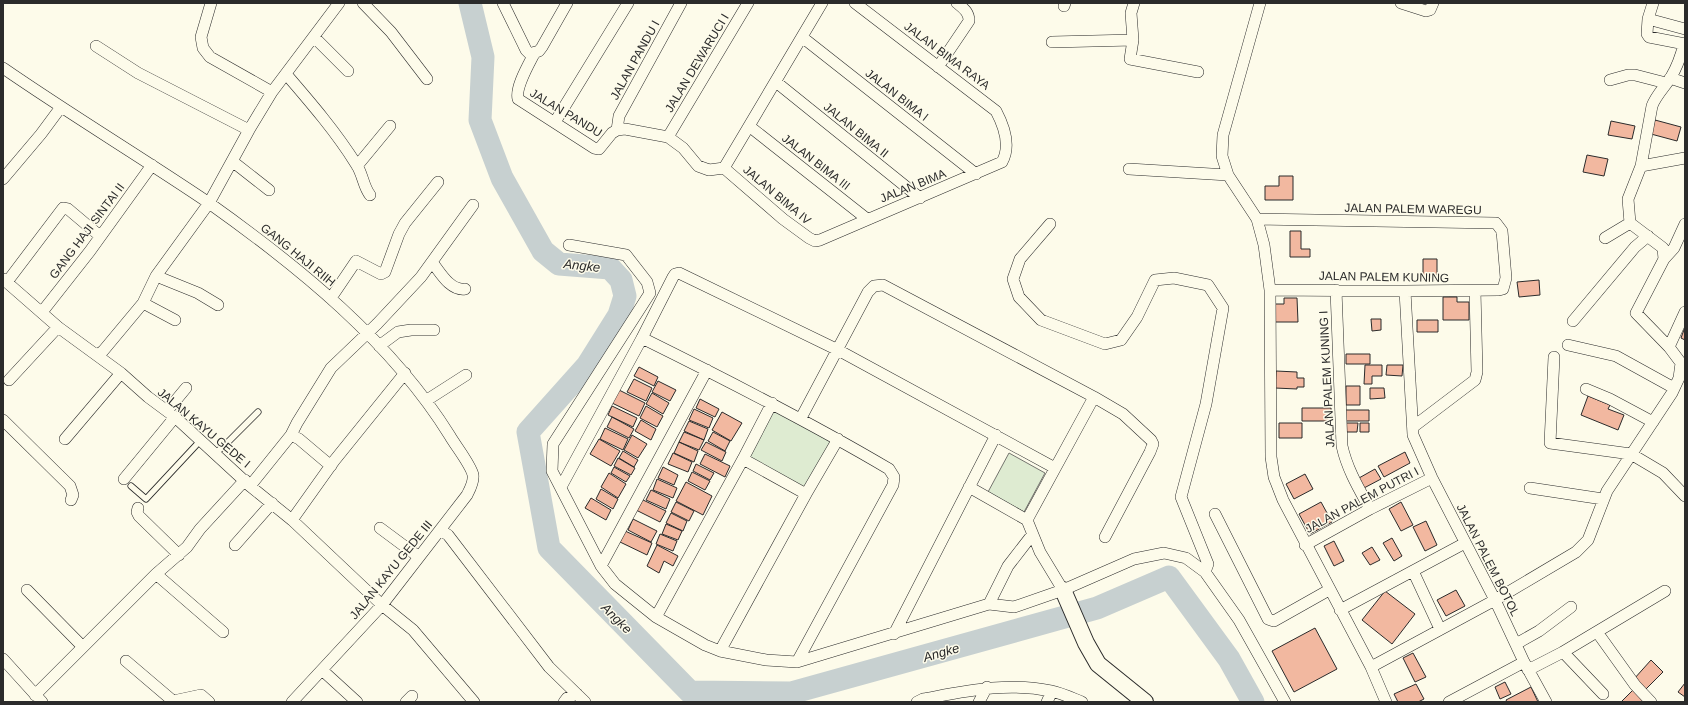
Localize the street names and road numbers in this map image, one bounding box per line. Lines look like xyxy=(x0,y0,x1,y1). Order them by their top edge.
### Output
street label: JALAN DEWARUCI I xyxy=(662,11,732,115)
street label: JALAN PANDU I xyxy=(607,18,663,102)
street label: JALAN BIMA RAYA xyxy=(901,19,993,93)
street label: JALAN BIMA I xyxy=(863,66,931,124)
street label: JALAN PANDU xyxy=(527,86,605,140)
street label: JALAN BIMA II xyxy=(821,100,891,160)
street label: JALAN BIMA III xyxy=(779,131,853,193)
street label: JALAN BIMA IV xyxy=(740,163,814,227)
street label: JALAN BIMA xyxy=(878,166,948,206)
street label: GANG HAJI SINTAI II xyxy=(47,181,127,281)
street label: JALAN PALEM WAREGU xyxy=(1344,201,1482,217)
street label: GANG HAJI RIIH xyxy=(258,221,338,289)
street label: JALAN PALEM KUNING xyxy=(1319,269,1449,285)
street label: JALAN PALEM KUNING I xyxy=(1316,310,1338,448)
street label: JALAN KAYU GEDE I xyxy=(155,385,253,471)
street label: JALAN PALEM PUTRI I xyxy=(1303,464,1421,536)
street label: JALAN PALEM BOTOL xyxy=(1454,501,1523,619)
street label: JALAN KAYU GEDE III xyxy=(347,518,435,622)

